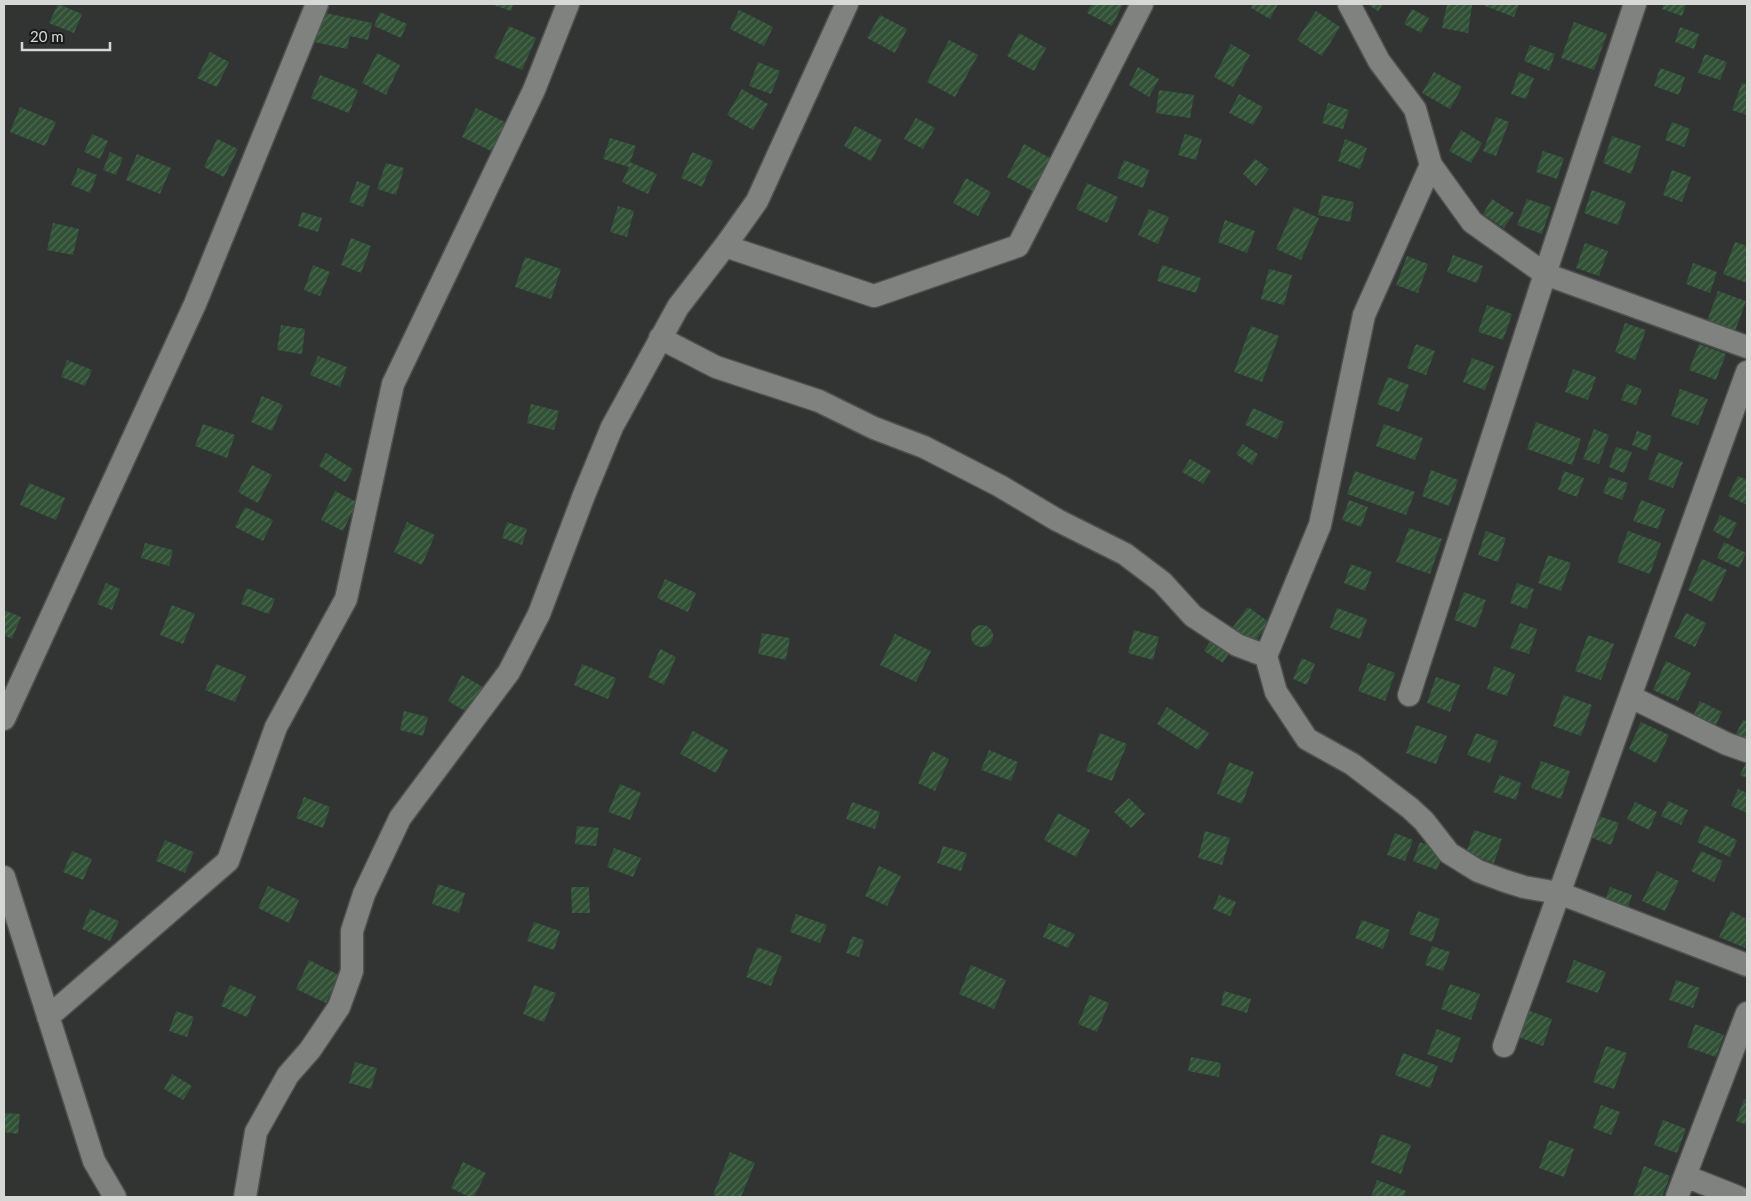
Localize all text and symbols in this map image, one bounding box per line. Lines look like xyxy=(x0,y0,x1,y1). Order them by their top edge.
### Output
scale bar xyxy=(22,20,110,52)
text: 20 m xyxy=(30,27,64,45)

